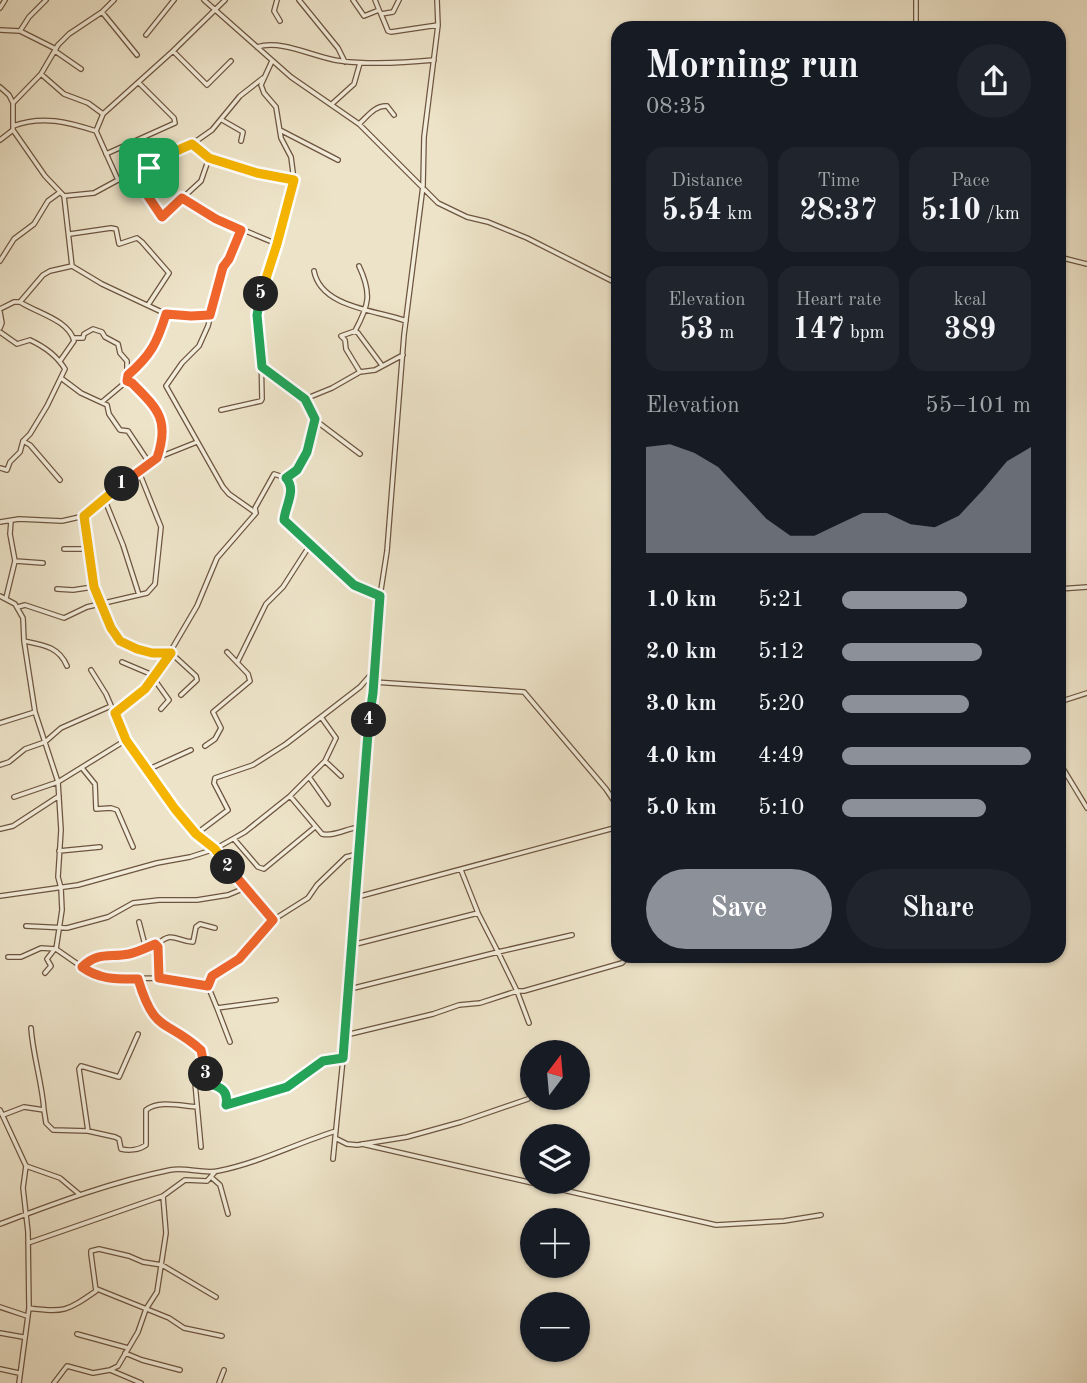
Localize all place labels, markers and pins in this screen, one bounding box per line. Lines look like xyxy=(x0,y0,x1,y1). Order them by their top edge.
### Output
pin xyxy=(119,138,179,198)
pin: 5 xyxy=(244,276,278,312)
pin: 1 xyxy=(104,466,140,502)
pin: 4 xyxy=(352,702,386,738)
pin: 2 xyxy=(210,850,246,884)
pin: 3 xyxy=(188,1056,224,1092)

